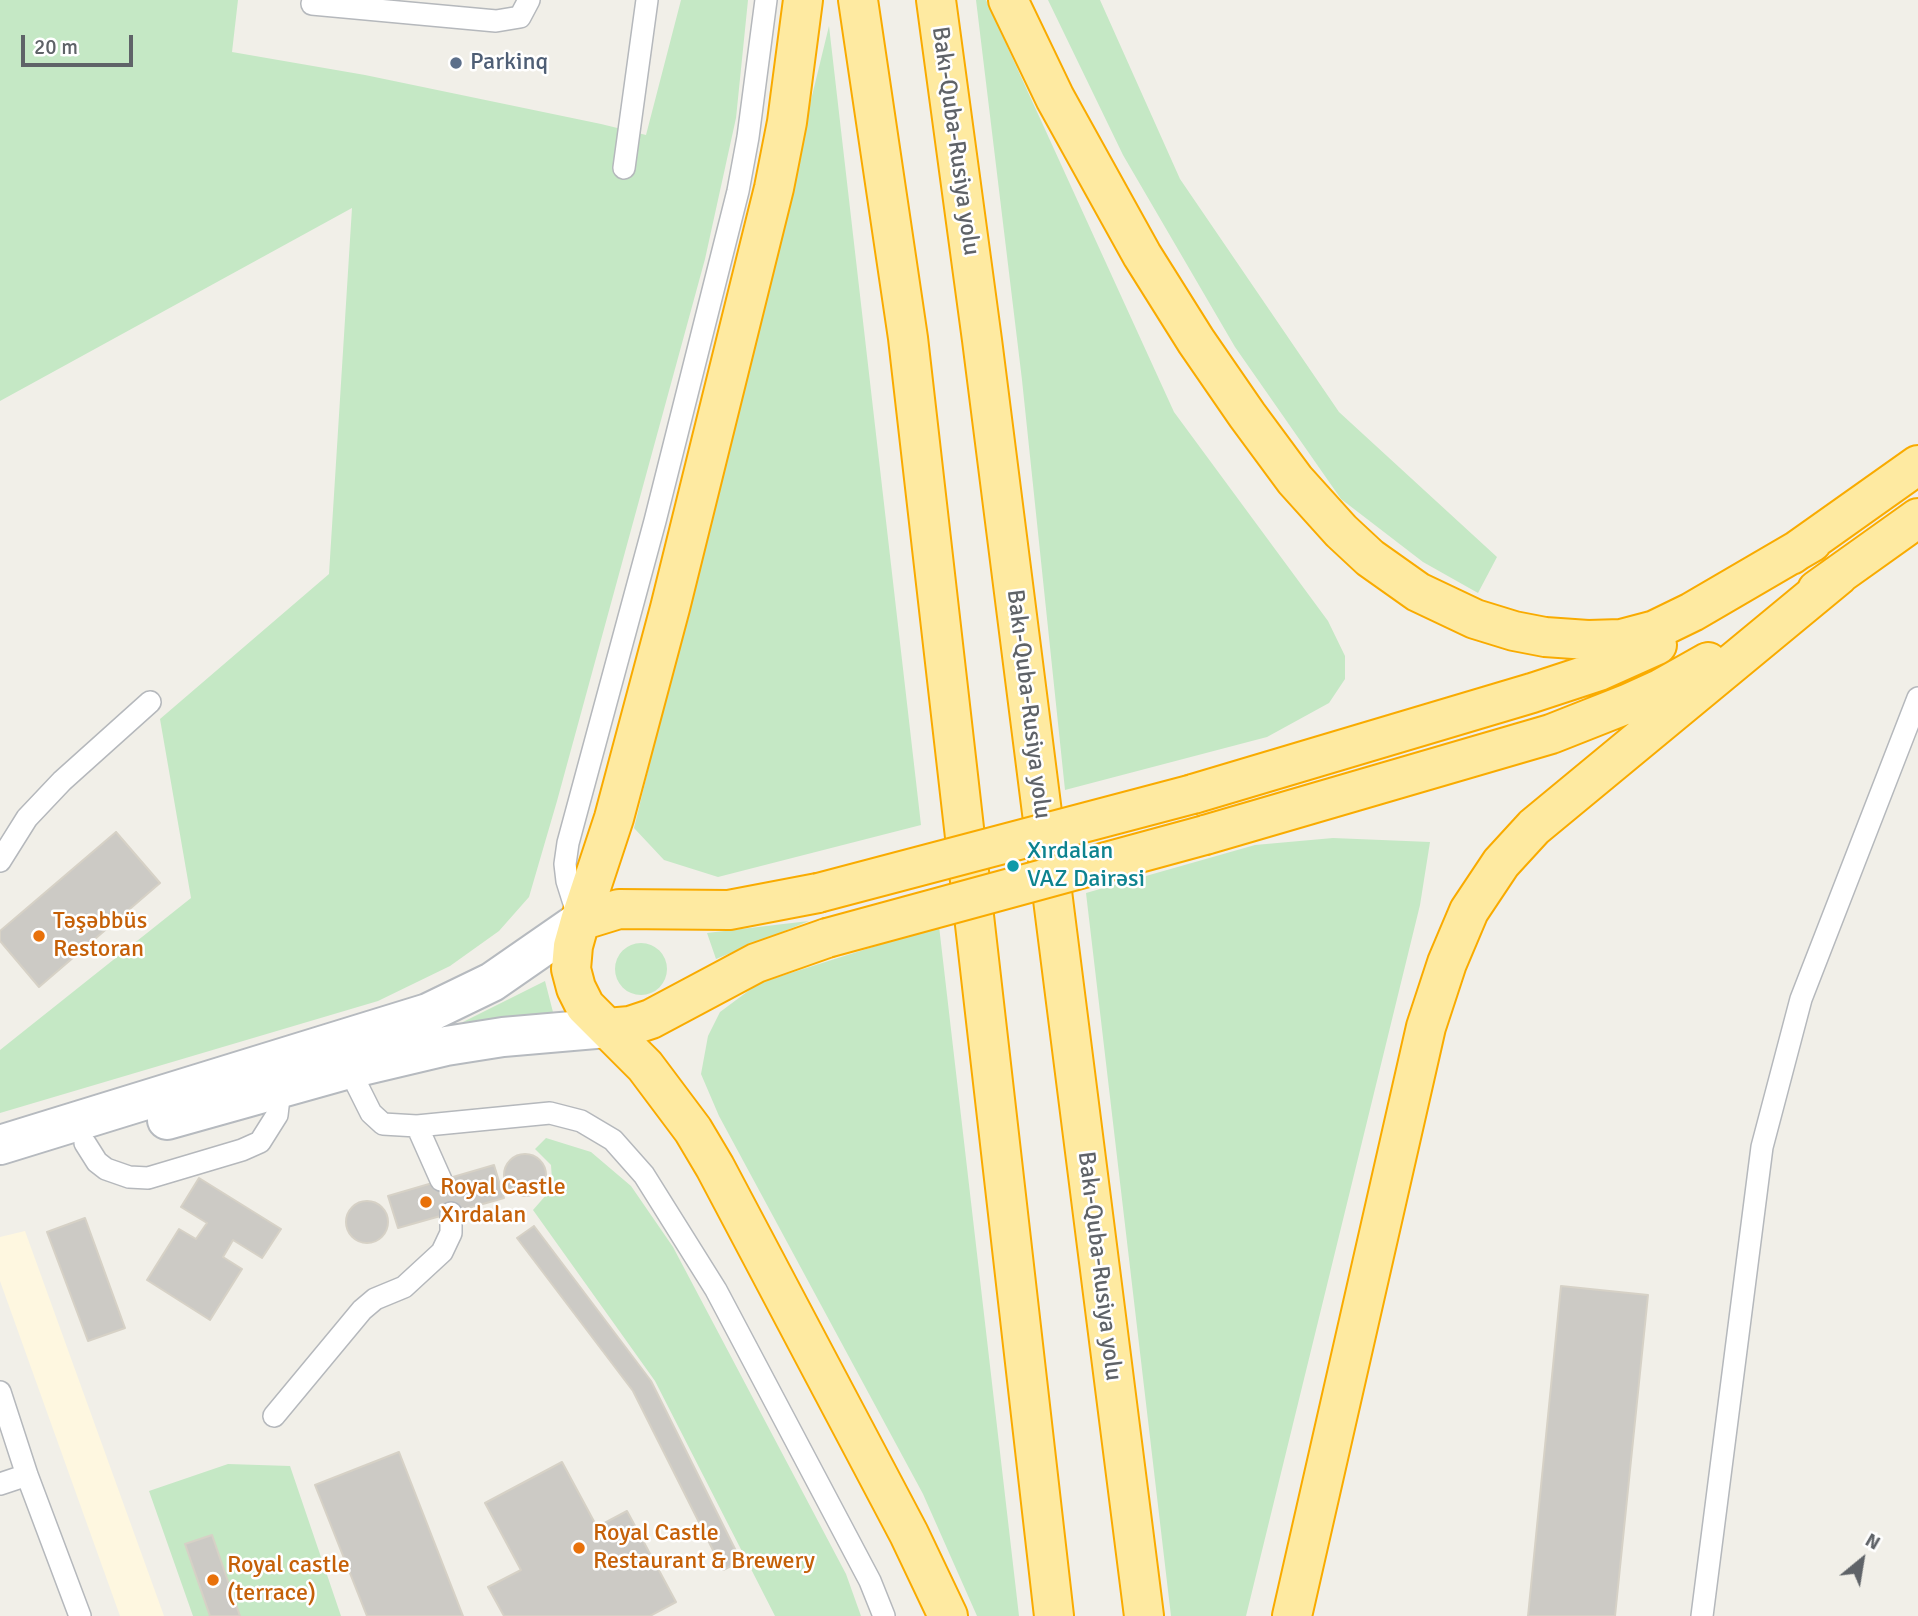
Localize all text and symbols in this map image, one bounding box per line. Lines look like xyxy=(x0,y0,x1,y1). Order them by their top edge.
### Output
scale bar xyxy=(24,21,136,65)
street label: Bakı-Quba-Rusiya yolu xyxy=(925,25,985,257)
text: 20 m xyxy=(34,34,78,60)
place label: Parkinq xyxy=(470,49,548,77)
marker: Parkinq xyxy=(448,55,464,71)
street label: Bakı-Quba-Rusiya yolu xyxy=(1000,588,1056,820)
place label: Xırdalan VAZ Dairəsi xyxy=(1027,838,1145,894)
marker: Xırdalan VAZ Dairəsi xyxy=(1005,858,1021,874)
place label: Təşəbbüs Restoran xyxy=(53,908,147,964)
marker: Təşəbbüs Restoran xyxy=(31,928,47,944)
street label: Bakı-Quba-Rusiya yolu xyxy=(1071,1150,1127,1382)
place label: Royal Castle Xırdalan xyxy=(440,1174,566,1230)
marker: Royal Castle Xırdalan xyxy=(418,1194,434,1210)
place label: Royal Castle Restaurant & Brewery xyxy=(593,1520,815,1576)
north arrow xyxy=(1827,1525,1897,1595)
text: N xyxy=(1861,1528,1884,1556)
marker: Royal Castle Restaurant & Brewery xyxy=(571,1540,587,1556)
place label: Royal castle (terrace) xyxy=(227,1552,350,1608)
marker: Royal castle (terrace) xyxy=(205,1572,221,1588)

